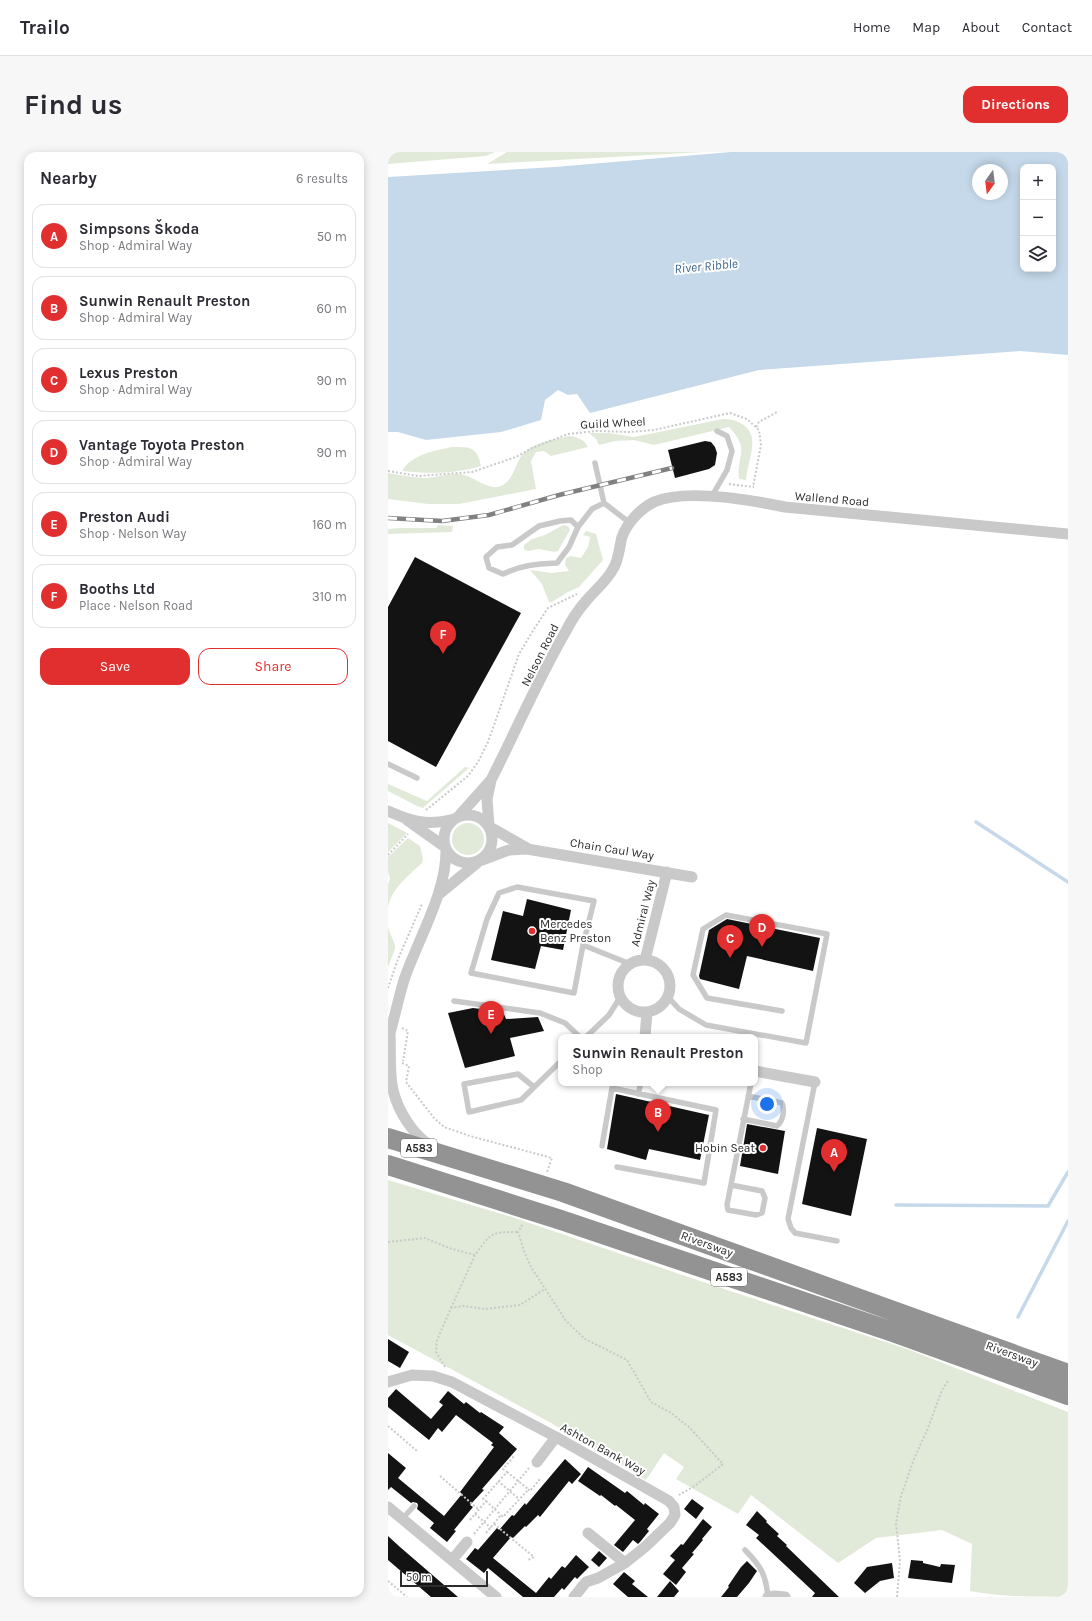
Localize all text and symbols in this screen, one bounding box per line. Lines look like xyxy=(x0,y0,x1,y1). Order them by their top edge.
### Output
text: Trailo xyxy=(20,17,70,39)
text: Home xyxy=(853,19,890,36)
text: Map xyxy=(912,19,940,36)
text: About xyxy=(962,19,1000,36)
text: Contact xyxy=(1022,19,1072,36)
button: Directions xyxy=(963,86,1068,123)
text: Find us xyxy=(24,88,123,121)
north arrow xyxy=(972,164,1008,200)
map controls xyxy=(1020,164,1056,272)
button: + xyxy=(1020,164,1056,200)
text: Nearby xyxy=(40,168,97,188)
text: 6 results xyxy=(296,171,348,186)
button: − xyxy=(1020,200,1056,236)
text: Simpsons Škoda xyxy=(79,220,199,238)
text: A xyxy=(50,229,58,244)
text: 50 m xyxy=(317,229,347,244)
button: layers xyxy=(1020,236,1056,272)
text: Shop · Admiral Way xyxy=(79,238,192,253)
water label: River Ribble xyxy=(674,256,738,276)
text: Sunwin Renault Preston xyxy=(79,292,250,310)
text: B xyxy=(50,301,58,316)
text: 60 m xyxy=(317,301,347,316)
text: Shop · Admiral Way xyxy=(79,310,192,325)
text: Lexus Preston xyxy=(79,364,178,382)
text: C xyxy=(50,373,58,388)
text: 90 m xyxy=(316,373,347,388)
text: Shop · Admiral Way xyxy=(79,382,192,397)
street label: Guild Wheel xyxy=(580,414,646,432)
text: Vantage Toyota Preston xyxy=(79,436,245,454)
text: D xyxy=(50,445,58,460)
text: 90 m xyxy=(316,445,347,460)
text: Shop · Admiral Way xyxy=(79,454,192,469)
street label: Wallend Road xyxy=(794,489,870,509)
text: Preston Audi xyxy=(79,508,170,526)
text: E xyxy=(50,517,58,532)
text: 160 m xyxy=(312,517,347,532)
text: Shop · Nelson Way xyxy=(79,526,186,541)
text: Booths Ltd xyxy=(79,580,155,598)
text: F xyxy=(50,589,58,604)
text: 310 m xyxy=(312,589,347,604)
text: Place · Nelson Road xyxy=(79,598,193,613)
pin: F xyxy=(430,621,456,654)
street label: Nelson Road xyxy=(518,621,562,689)
button: Save xyxy=(40,648,190,685)
button: Share xyxy=(198,648,348,685)
street label: Chain Caul Way xyxy=(569,835,655,863)
street label: Admiral Way xyxy=(628,878,658,948)
pin: D xyxy=(749,914,775,947)
place label: Mercedes Benz Preston xyxy=(540,917,611,945)
pin: C xyxy=(717,925,743,958)
marker: Mercedes Benz Preston xyxy=(527,926,537,936)
pin: E xyxy=(478,1001,504,1034)
popup xyxy=(558,1034,758,1086)
text: Sunwin Renault Preston xyxy=(572,1044,744,1062)
text: Shop xyxy=(572,1062,603,1077)
your location xyxy=(757,1094,777,1114)
pin: B xyxy=(645,1099,671,1132)
road number: A583 xyxy=(401,1139,437,1157)
pin: A xyxy=(821,1139,847,1172)
place label: Hobin Seat xyxy=(695,1141,755,1155)
marker: Hobin Seat xyxy=(758,1143,768,1153)
street label: Riversway xyxy=(679,1228,735,1260)
road number: A583 xyxy=(711,1268,747,1286)
street label: Riversway xyxy=(984,1338,1040,1370)
street label: Ashton Bank Way xyxy=(558,1420,648,1478)
scale bar xyxy=(400,1569,488,1588)
text: 50 m xyxy=(406,1571,432,1584)

